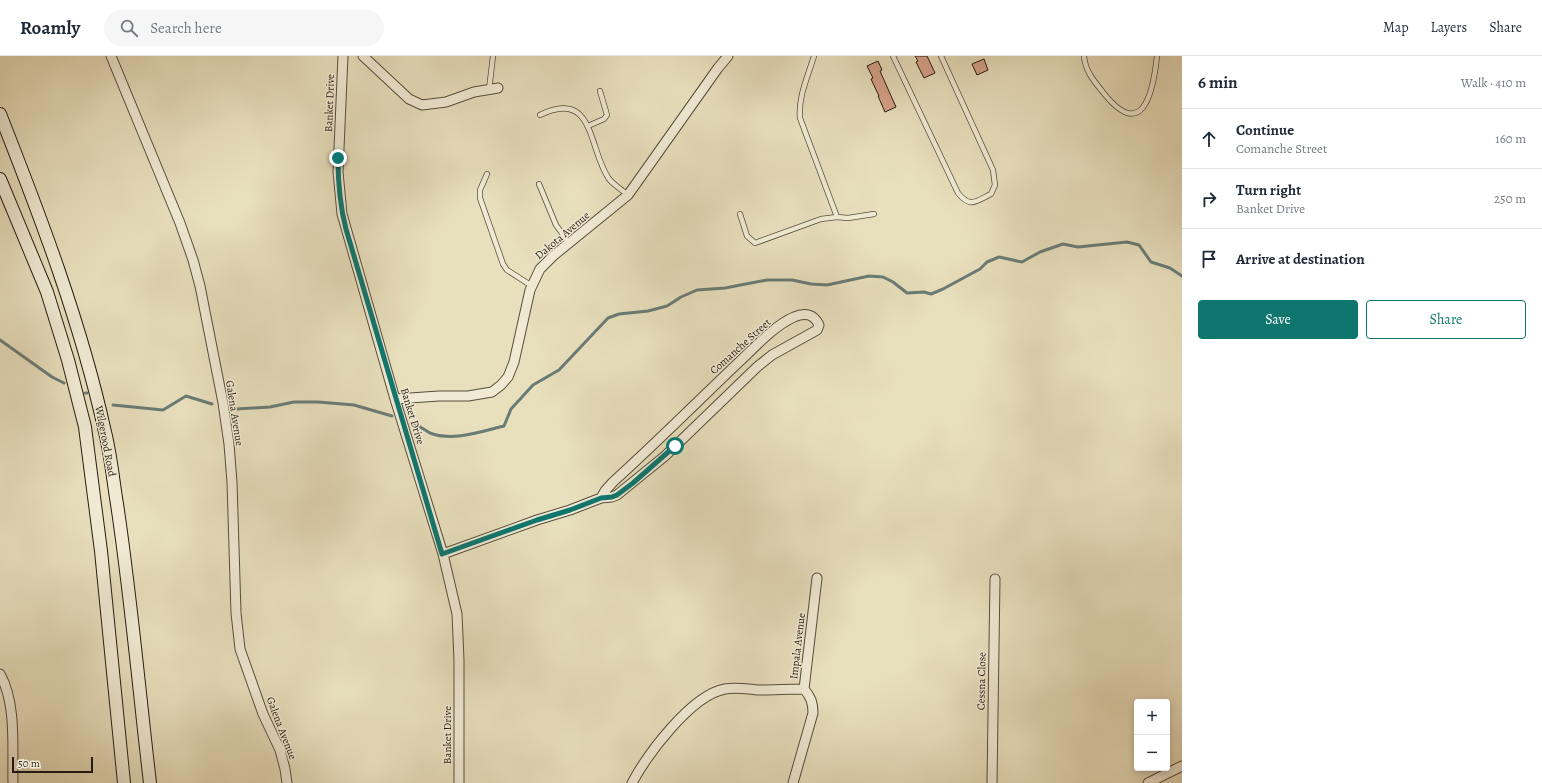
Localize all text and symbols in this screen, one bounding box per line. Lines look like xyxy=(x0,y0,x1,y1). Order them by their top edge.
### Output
search box xyxy=(104,10,384,46)
text: Roamly xyxy=(20,15,80,41)
icon: search xyxy=(118,17,140,39)
text: Search here xyxy=(150,18,222,38)
text: Map xyxy=(1383,18,1409,37)
text: Layers xyxy=(1431,18,1467,37)
text: Share xyxy=(1489,18,1522,37)
text: 6 min xyxy=(1198,71,1238,94)
street label: Banket Drive xyxy=(321,74,338,132)
text: Walk · 410 m xyxy=(1461,74,1526,91)
text: Continue xyxy=(1236,120,1294,140)
icon: ahead xyxy=(1198,128,1220,150)
text: 160 m xyxy=(1495,130,1526,147)
text: Comanche Street xyxy=(1236,140,1327,157)
route end xyxy=(329,149,347,167)
text: Turn right xyxy=(1236,180,1301,200)
icon: right xyxy=(1198,188,1220,210)
text: 250 m xyxy=(1494,190,1526,207)
text: Banket Drive xyxy=(1236,200,1305,217)
street label: Dakota Avenue xyxy=(532,208,593,263)
icon: arrive xyxy=(1198,248,1220,270)
text: Arrive at destination xyxy=(1236,249,1365,269)
button: Save xyxy=(1198,300,1358,339)
button: Share xyxy=(1366,300,1526,339)
street label: Comanche Street xyxy=(707,315,774,378)
street label: Galena Avenue xyxy=(222,379,247,447)
street label: Banket Drive xyxy=(397,386,428,446)
street label: Wilgerood Road xyxy=(91,403,120,478)
route start xyxy=(666,437,684,455)
street label: Impala Avenue xyxy=(786,612,809,680)
street label: Cessna Close xyxy=(973,652,990,710)
street label: Galena Avenue xyxy=(263,695,300,762)
map controls xyxy=(1134,699,1170,771)
button: + xyxy=(1134,699,1170,735)
street label: Banket Drive xyxy=(440,706,455,764)
button: − xyxy=(1134,735,1170,771)
scale bar xyxy=(12,755,93,774)
text: 50 m xyxy=(18,756,40,771)

